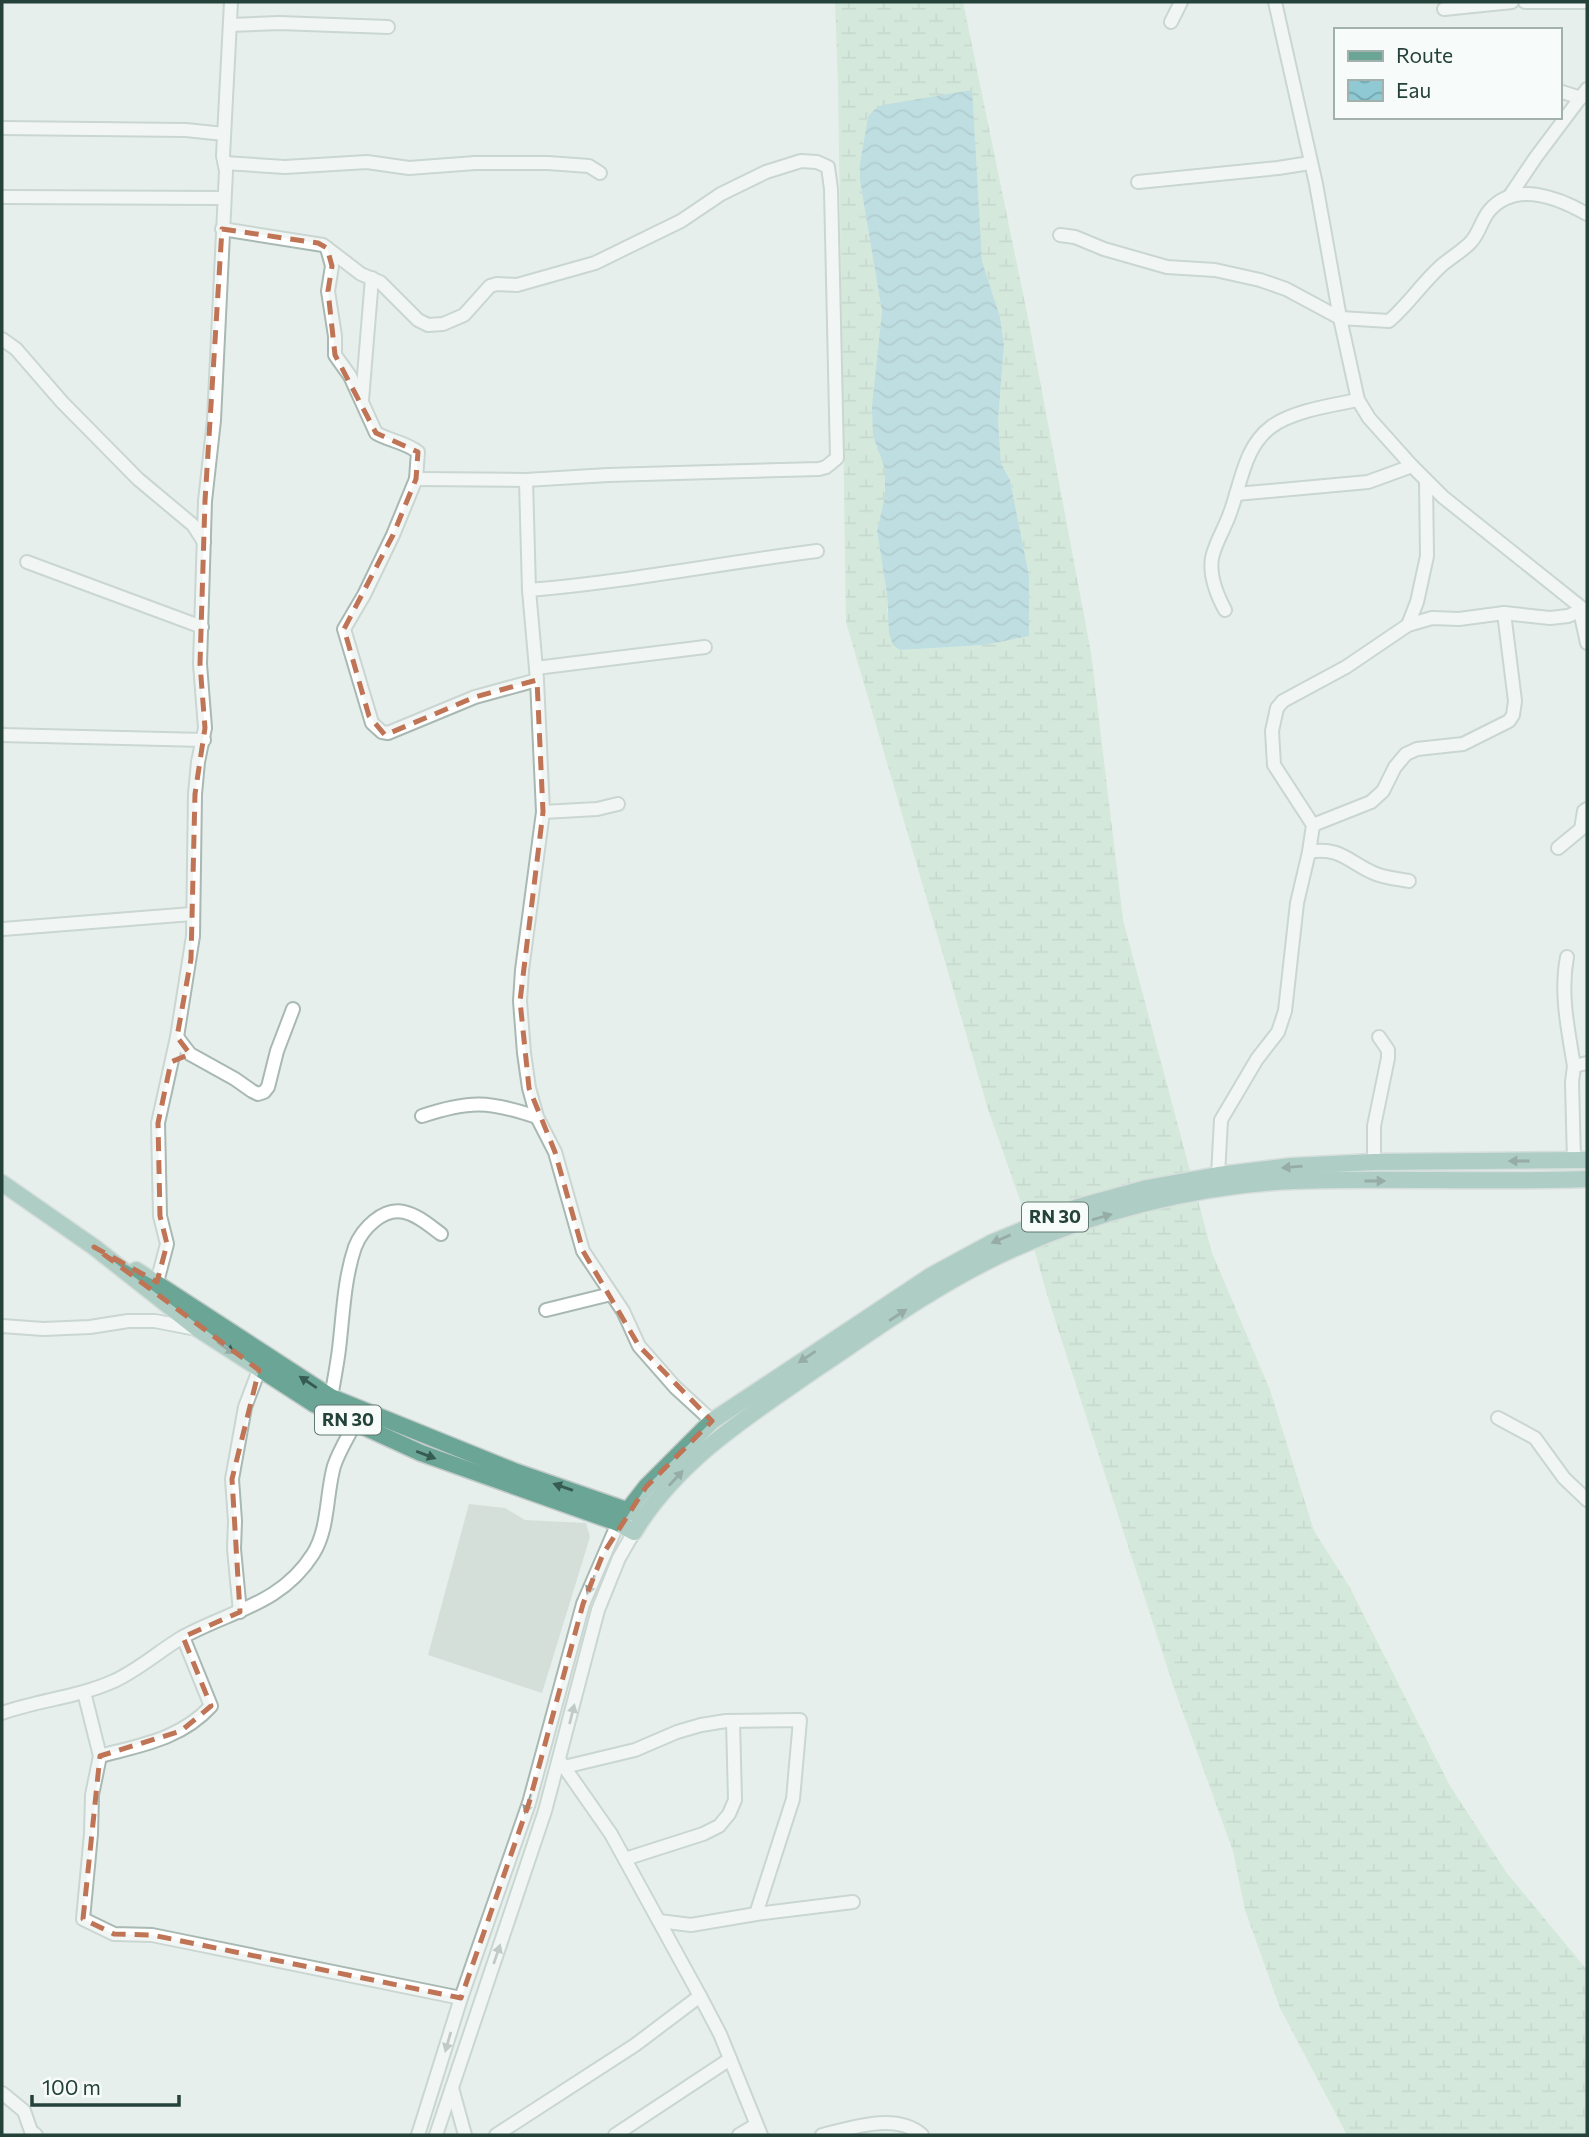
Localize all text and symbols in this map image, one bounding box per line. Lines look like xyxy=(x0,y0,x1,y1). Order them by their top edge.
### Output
legend xyxy=(1334,28,1561,119)
text: Route xyxy=(1396,42,1453,67)
text: Eau xyxy=(1396,77,1431,102)
one-way arrow xyxy=(1508,1155,1530,1167)
one-way arrow xyxy=(1280,1162,1302,1173)
one-way arrow xyxy=(1364,1175,1386,1187)
road number: RN 30 xyxy=(1022,1202,1088,1232)
one-way arrow xyxy=(1091,1211,1113,1222)
one-way arrow xyxy=(990,1233,1011,1244)
one-way arrow xyxy=(888,1308,907,1321)
one-way arrow xyxy=(217,1341,235,1355)
one-way arrow xyxy=(798,1351,817,1364)
one-way arrow xyxy=(299,1375,317,1389)
road number: RN 30 xyxy=(315,1406,381,1434)
one-way arrow xyxy=(416,1449,437,1460)
one-way arrow xyxy=(667,1470,683,1487)
one-way arrow xyxy=(552,1481,573,1492)
one-way arrow xyxy=(585,1575,596,1596)
one-way arrow xyxy=(567,1703,578,1725)
one-way arrow xyxy=(522,1793,533,1814)
one-way arrow xyxy=(492,1944,502,1965)
one-way arrow xyxy=(442,2032,452,2053)
scale bar xyxy=(32,2064,178,2108)
text: 100 m xyxy=(42,2074,101,2099)

